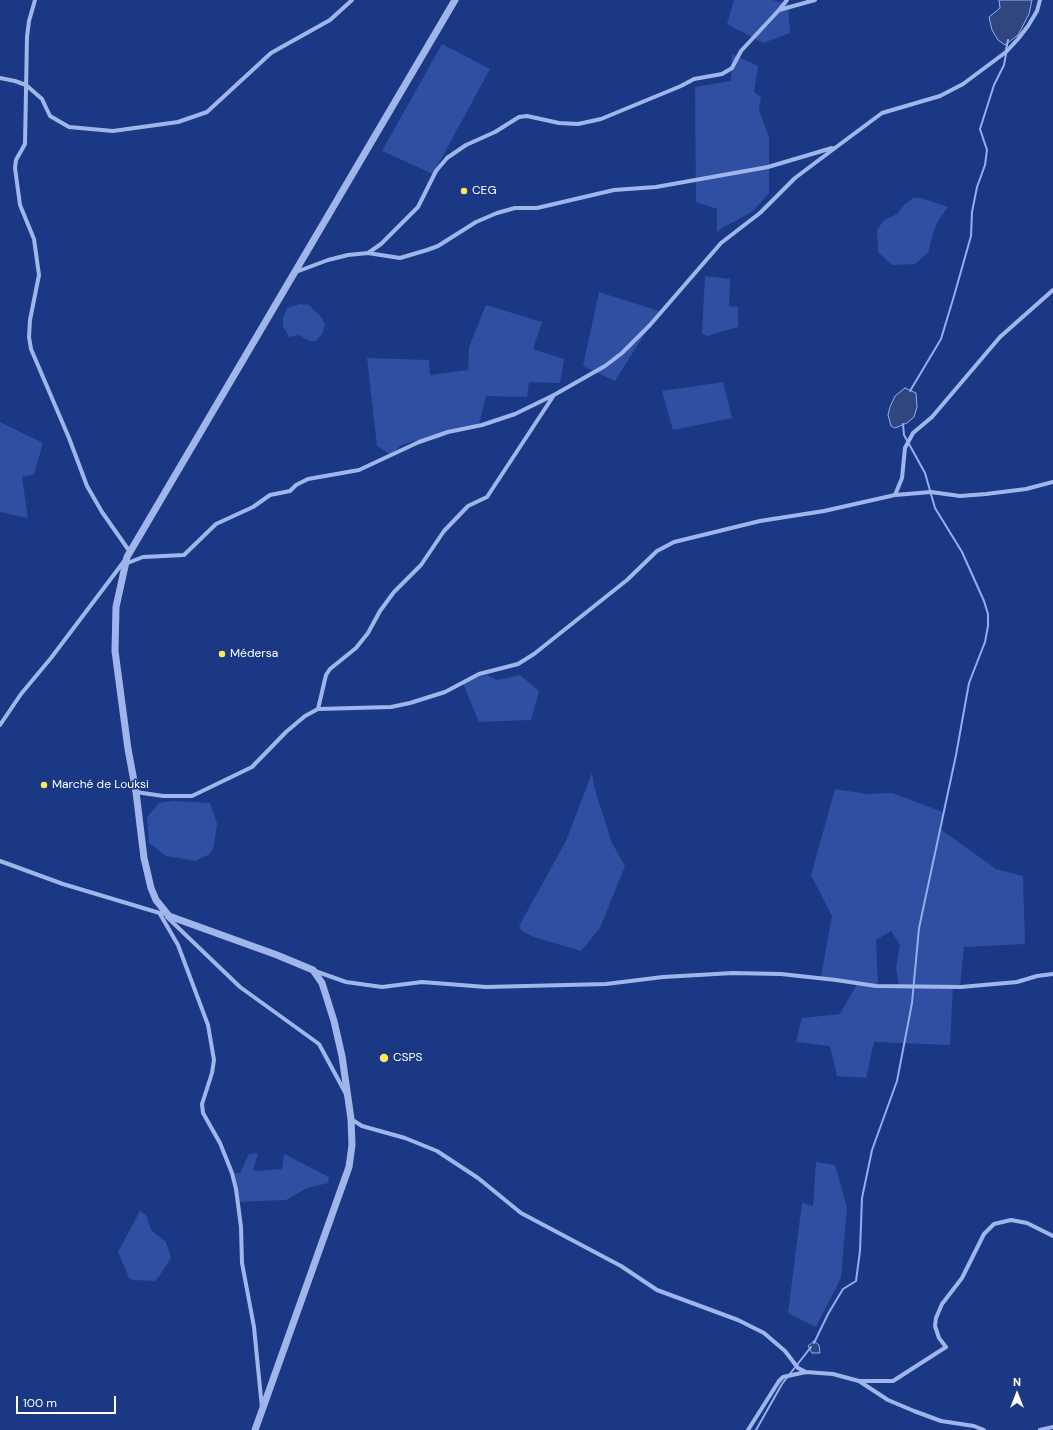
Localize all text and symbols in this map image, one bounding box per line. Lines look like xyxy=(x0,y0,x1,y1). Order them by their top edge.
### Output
place label: CEG xyxy=(472,184,496,198)
marker: CEG xyxy=(459,186,469,196)
place label: Médersa xyxy=(230,647,278,661)
marker: Médersa xyxy=(217,649,227,659)
place label: Marché de Louksi xyxy=(52,778,149,792)
marker: Marché de Louksi xyxy=(39,780,49,790)
place label: CSPS xyxy=(393,1051,422,1065)
marker: CSPS xyxy=(378,1052,390,1064)
north arrow xyxy=(997,1374,1037,1414)
text: N xyxy=(1013,1375,1021,1389)
scale bar xyxy=(18,1388,118,1414)
text: 100 m xyxy=(23,1395,57,1411)

